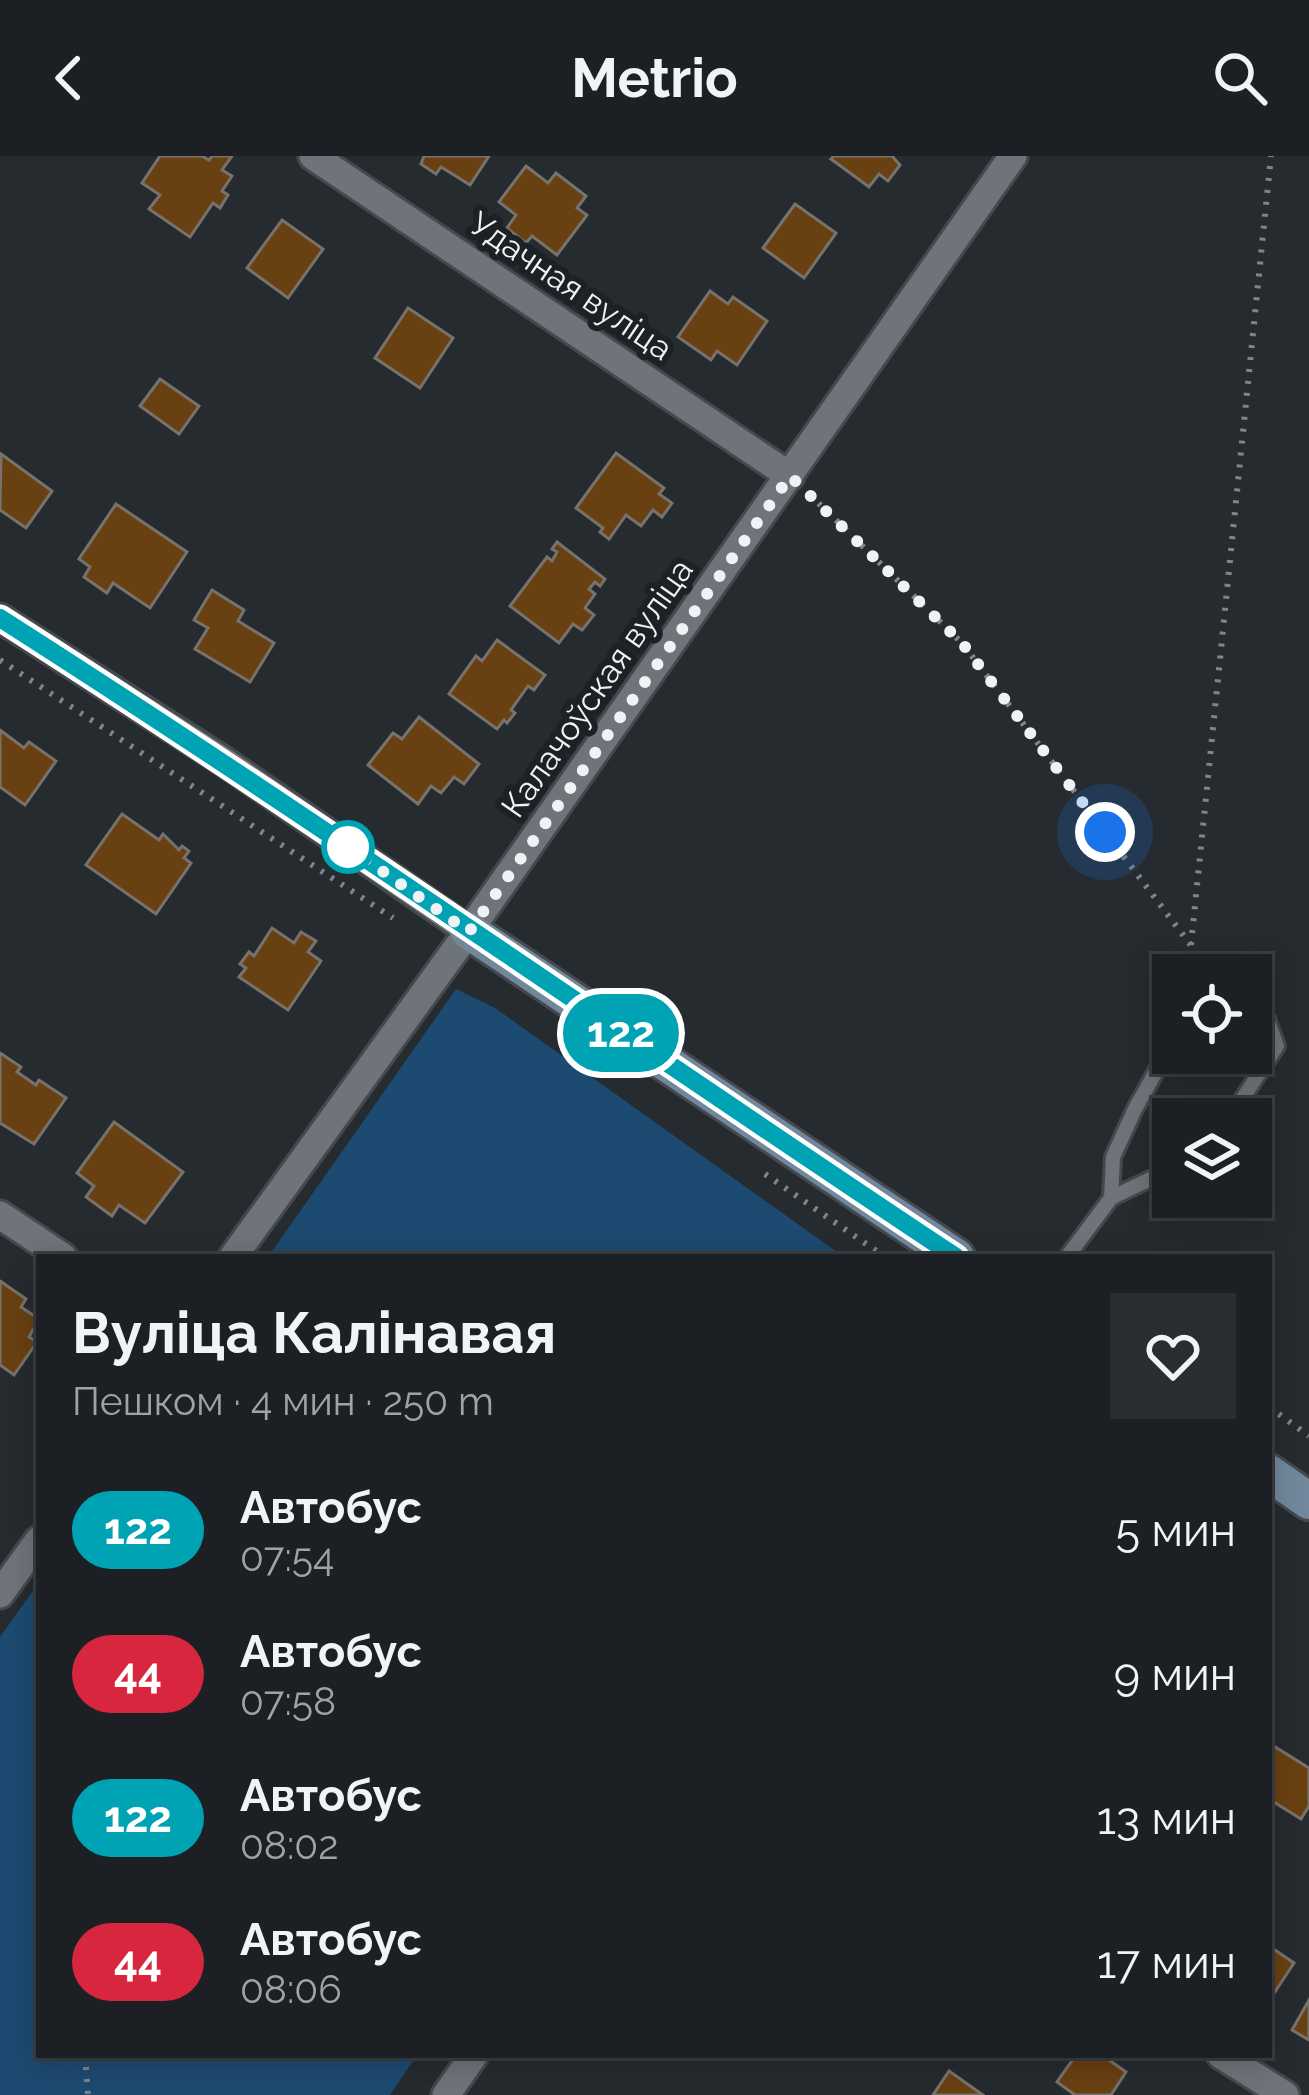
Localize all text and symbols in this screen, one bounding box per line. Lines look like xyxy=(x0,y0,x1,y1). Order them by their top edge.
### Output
icon: back xyxy=(36,45,102,111)
icon: search xyxy=(1207,45,1273,111)
text: Metrio xyxy=(571,46,738,110)
street label: Удачная вуліца xyxy=(462,204,680,368)
street label: Калачоўская вуліца xyxy=(493,551,701,825)
your location xyxy=(1075,802,1135,862)
unlabelled marker xyxy=(323,822,373,872)
map controls xyxy=(1152,954,1272,1218)
button: locate xyxy=(1152,954,1272,1074)
line badge: 122 xyxy=(552,994,690,1072)
text: 122 xyxy=(587,1008,655,1057)
button: layers xyxy=(1152,1098,1272,1218)
button: heart xyxy=(1110,1293,1236,1419)
text: Вуліца Калінавая xyxy=(72,1299,556,1366)
text: Пешком · 4 мин · 250 m xyxy=(72,1378,494,1424)
text: Автобус xyxy=(240,1481,422,1534)
text: 5 мин xyxy=(1115,1504,1236,1557)
text: 122 xyxy=(104,1505,172,1554)
text: 07:54 xyxy=(240,1534,334,1580)
text: Автобус xyxy=(240,1625,422,1678)
text: 9 мин xyxy=(1114,1648,1236,1701)
text: 44 xyxy=(114,1649,162,1698)
text: 07:58 xyxy=(240,1678,336,1724)
text: Автобус xyxy=(240,1769,422,1822)
text: 13 мин xyxy=(1097,1792,1236,1845)
text: 122 xyxy=(104,1793,172,1842)
text: 08:02 xyxy=(240,1822,339,1868)
text: Автобус xyxy=(240,1913,422,1966)
text: 17 мин xyxy=(1097,1936,1236,1989)
text: 44 xyxy=(114,1937,162,1986)
text: 08:06 xyxy=(240,1966,342,2012)

